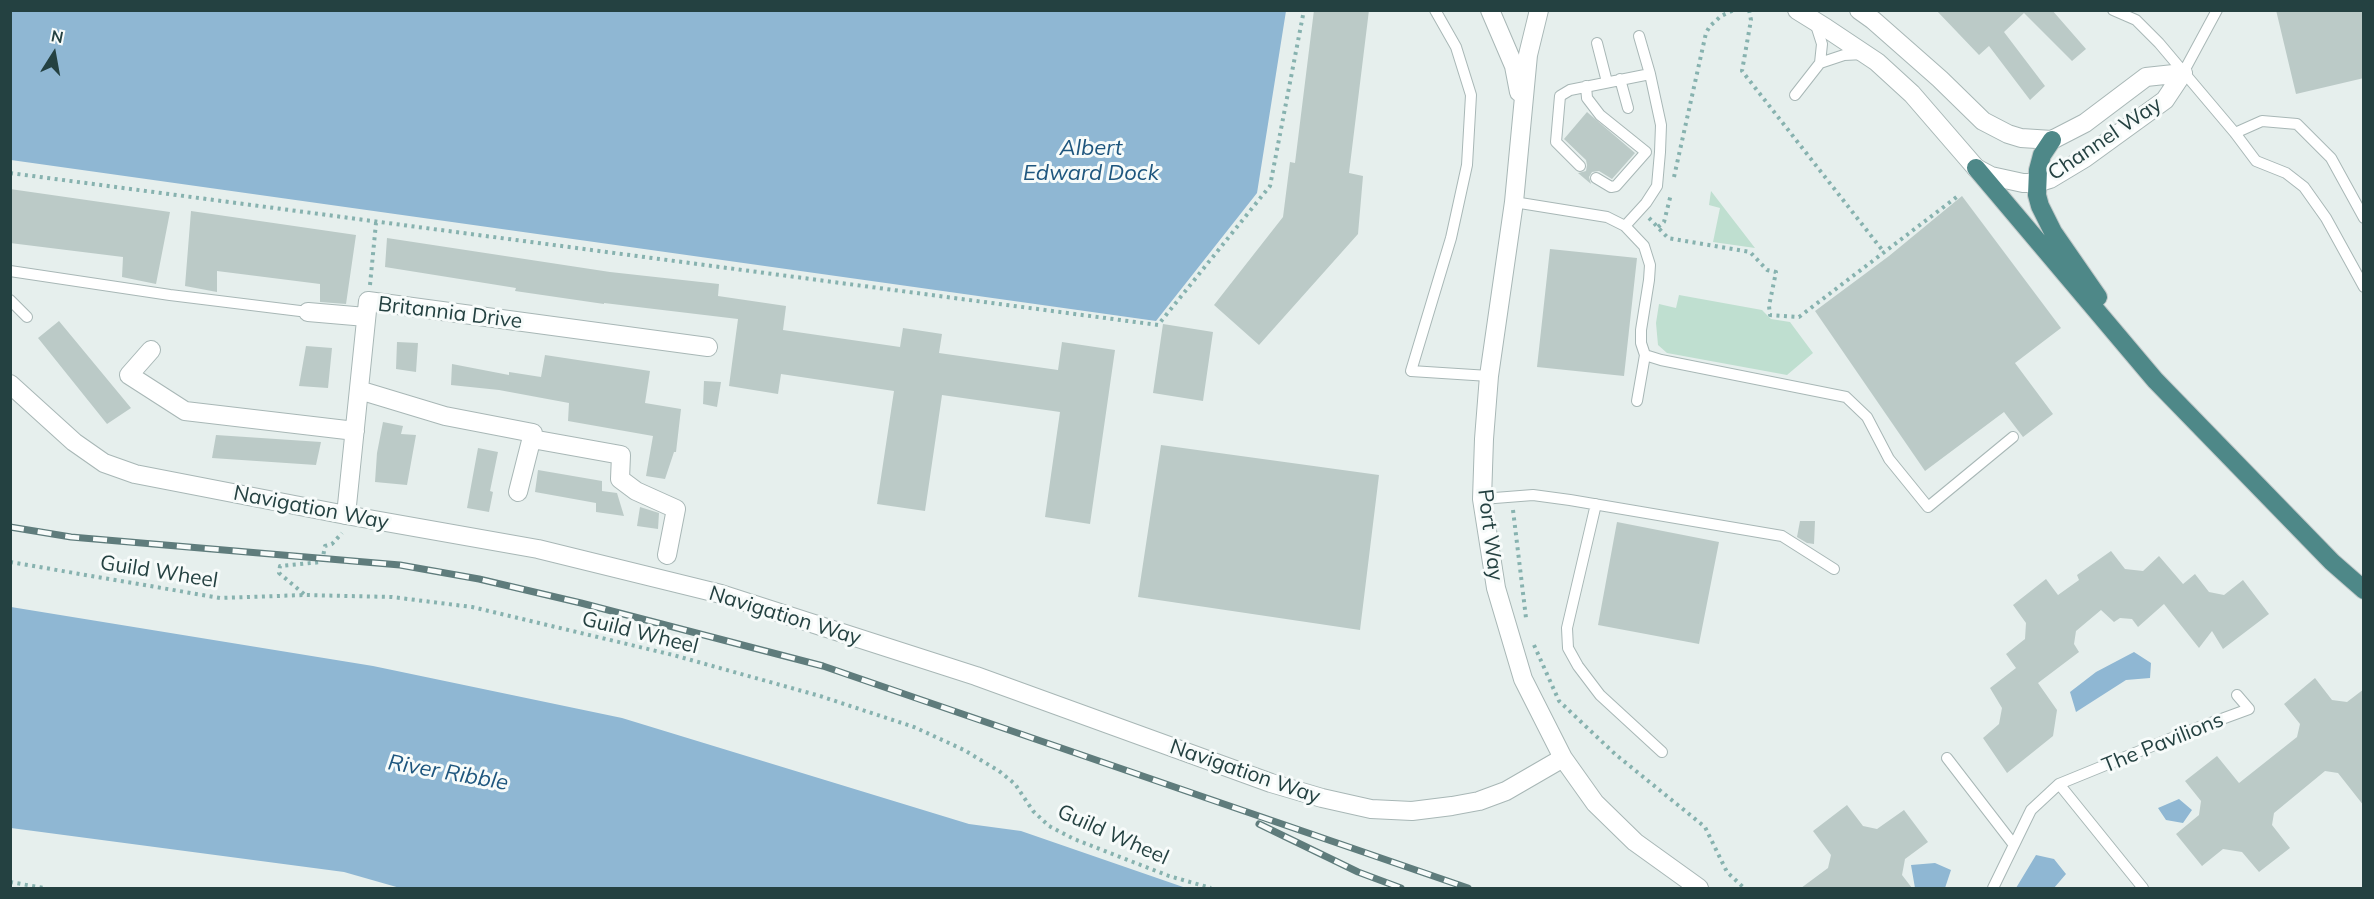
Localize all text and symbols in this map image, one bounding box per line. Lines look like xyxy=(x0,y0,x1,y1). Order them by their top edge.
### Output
north arrow xyxy=(24,24,84,84)
text: N xyxy=(50,25,65,47)
street label: Channel Way xyxy=(2043,92,2167,186)
water label: Albert Edward Dock xyxy=(1023,135,1159,186)
street label: Britannia Drive xyxy=(376,292,524,334)
street label: Navigation Way xyxy=(231,481,391,535)
street label: Port Way xyxy=(1472,488,1508,582)
street label: Guild Wheel xyxy=(98,550,220,594)
street label: Navigation Way xyxy=(706,581,864,651)
street label: Guild Wheel xyxy=(579,606,701,660)
street label: The Pavilions xyxy=(2099,707,2227,779)
street label: Navigation Way xyxy=(1166,734,1324,810)
water label: River Ribble xyxy=(386,749,510,797)
street label: Guild Wheel xyxy=(1053,799,1173,871)

